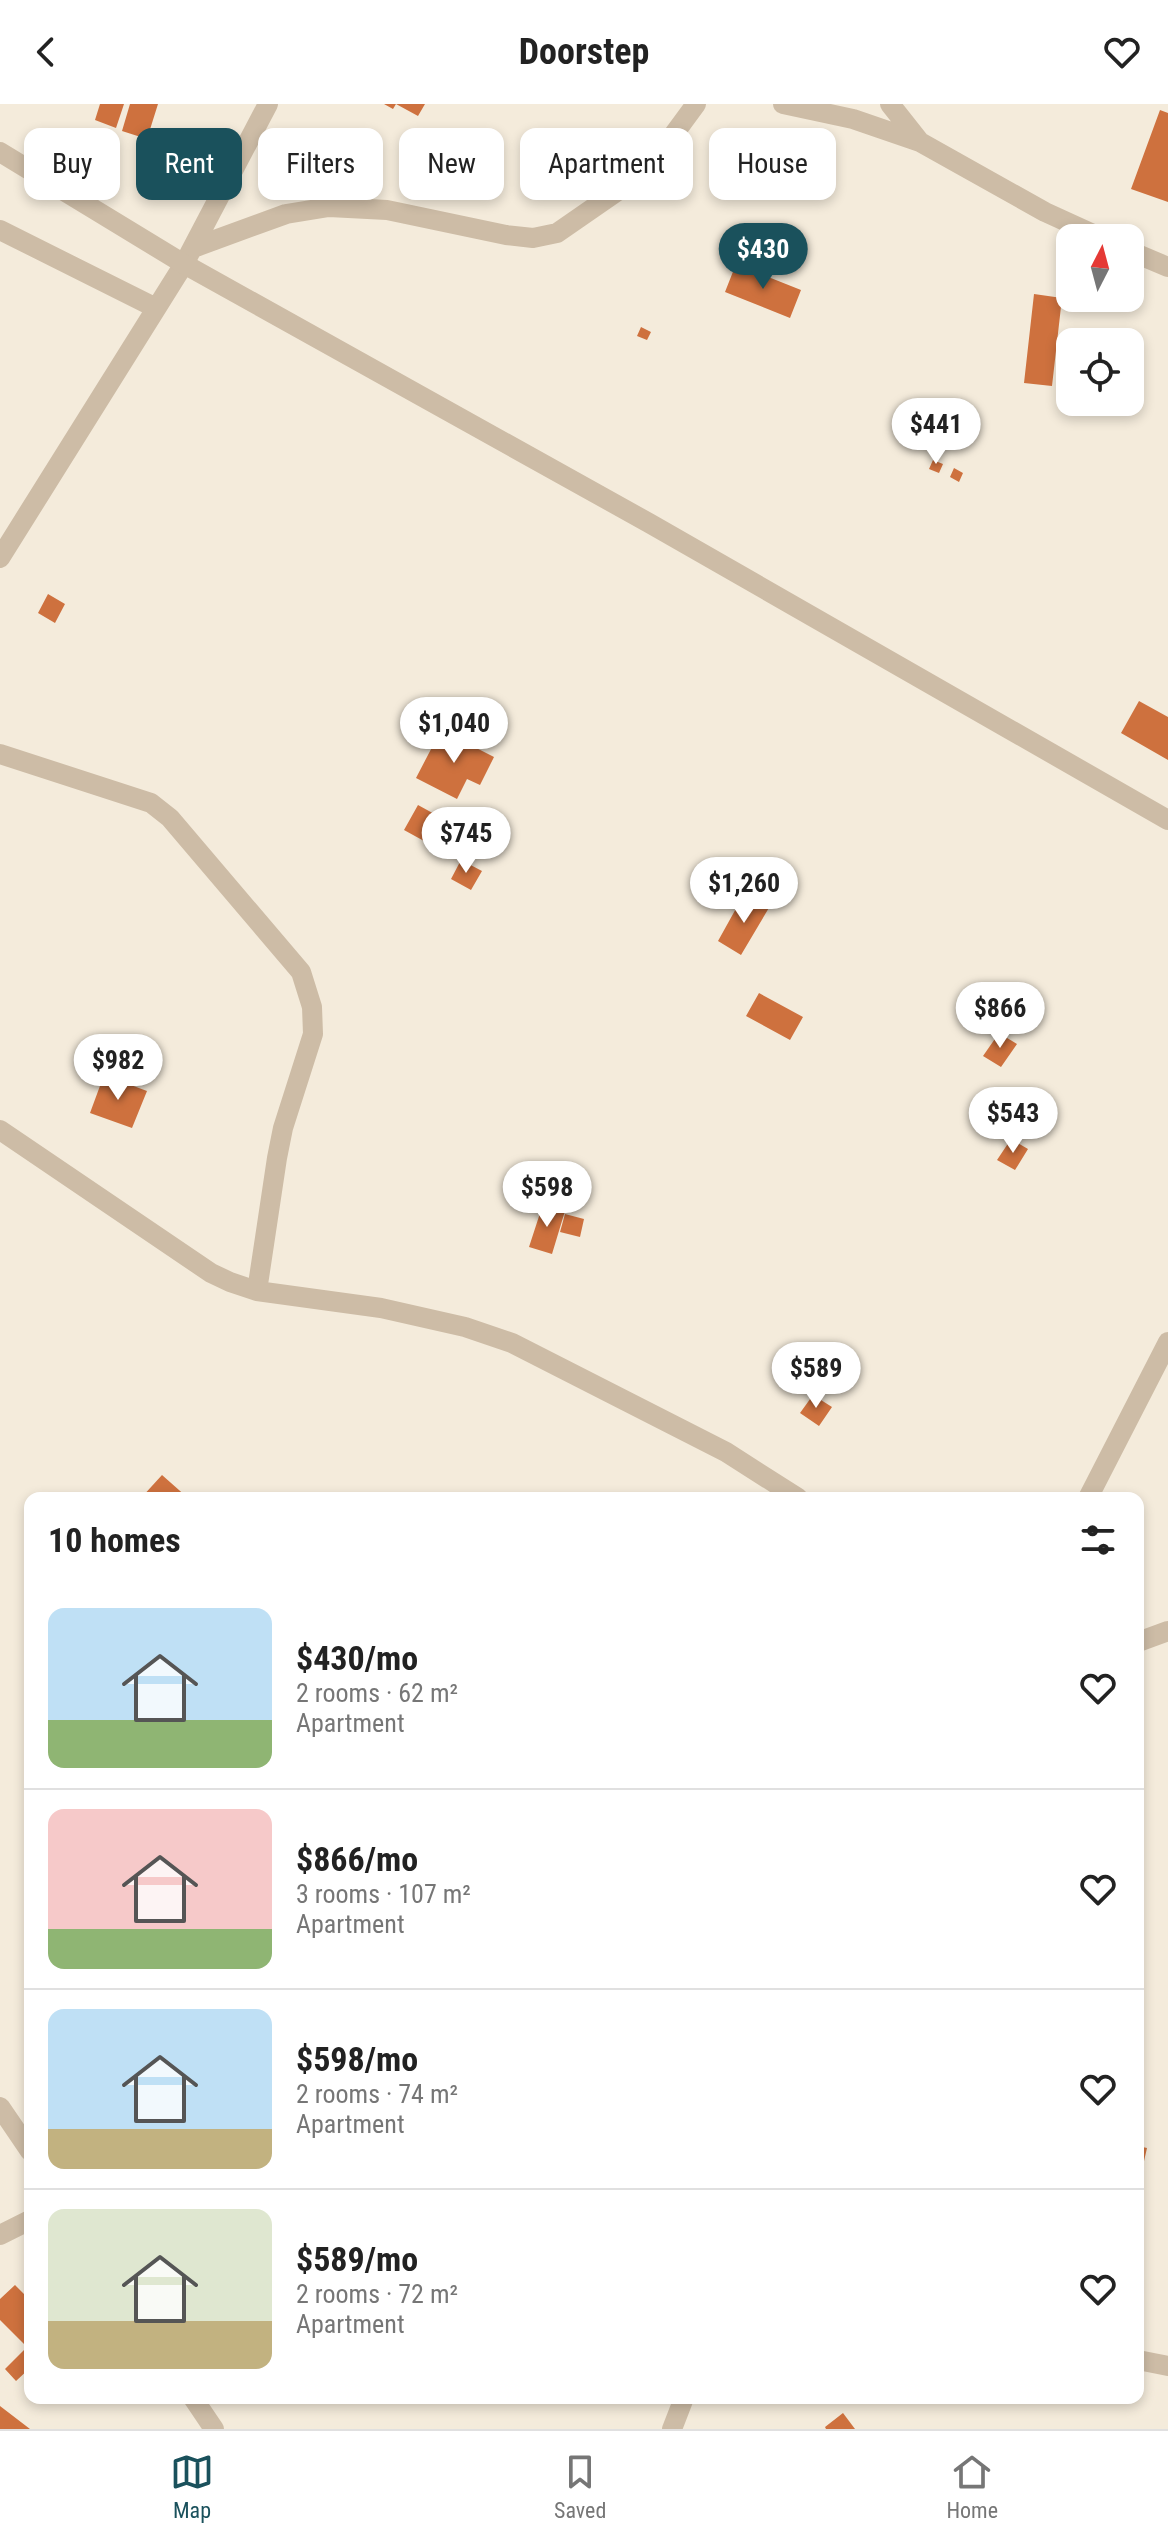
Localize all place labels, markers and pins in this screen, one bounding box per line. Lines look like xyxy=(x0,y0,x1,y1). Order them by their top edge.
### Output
pin: $430 xyxy=(716,223,810,291)
pin: $441 xyxy=(889,398,983,466)
pin: $1,040 xyxy=(389,697,519,765)
pin: $745 xyxy=(419,807,513,875)
pin: $1,260 xyxy=(679,857,809,925)
pin: $866 xyxy=(953,982,1047,1050)
pin: $982 xyxy=(71,1034,165,1102)
pin: $543 xyxy=(966,1087,1060,1155)
pin: $598 xyxy=(500,1161,594,1229)
pin: $589 xyxy=(769,1342,863,1410)

